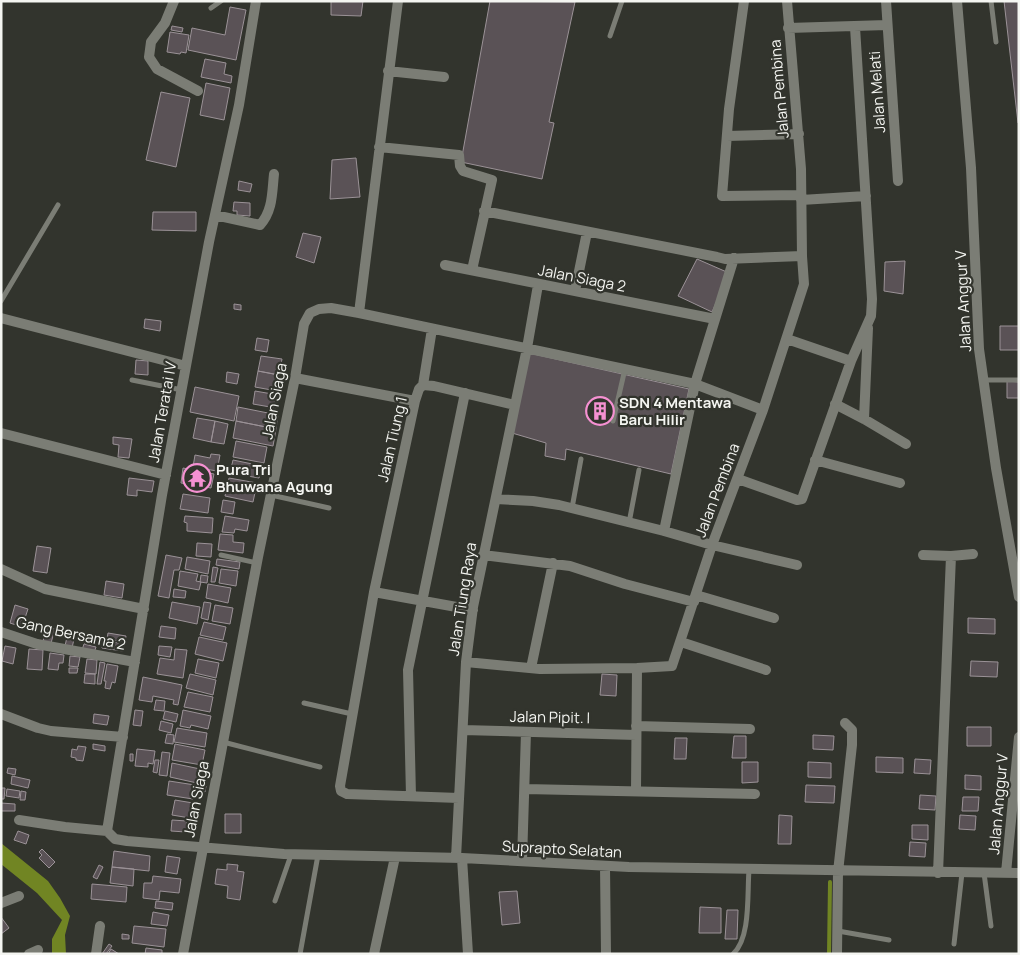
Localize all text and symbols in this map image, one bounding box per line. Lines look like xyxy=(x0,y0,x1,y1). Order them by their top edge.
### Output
street label: Jalan Pembina xyxy=(764,39,794,139)
street label: Jalan Melati xyxy=(864,50,890,134)
street label: Jalan Anggur V xyxy=(950,250,976,352)
street label: Jalan Siaga 2 xyxy=(536,259,628,297)
street label: Jalan Teratai IV xyxy=(143,360,181,464)
street label: Jalan Siaga xyxy=(256,361,292,441)
place label: SDN 4 Mentawa Baru Hilir xyxy=(619,392,731,430)
street label: Jalan Tiung 1 xyxy=(372,394,412,484)
building icon: SDN 4 Mentawa Baru Hilir xyxy=(585,396,615,426)
street label: Jalan Pembina xyxy=(689,440,745,540)
place label: Pura Tri Bhuwana Agung xyxy=(216,459,333,497)
temple icon: Pura Tri Bhuwana Agung xyxy=(182,463,212,493)
street label: Jalan Tiung Raya xyxy=(443,541,481,657)
street label: Gang Bersama 2 xyxy=(14,611,128,655)
street label: Jalan Pipit. I xyxy=(510,706,590,728)
street label: Jalan Anggur V xyxy=(983,752,1013,856)
street label: Jalan Siaga xyxy=(178,759,214,839)
street label: Suprapto Selatan xyxy=(502,835,623,863)

